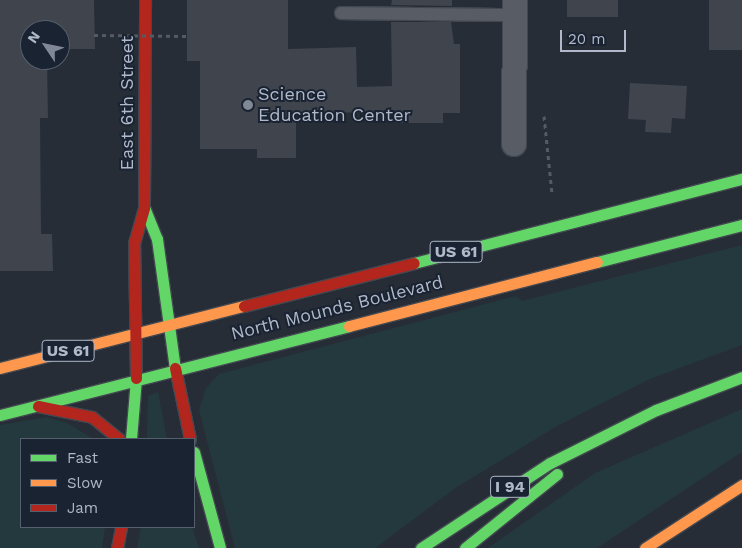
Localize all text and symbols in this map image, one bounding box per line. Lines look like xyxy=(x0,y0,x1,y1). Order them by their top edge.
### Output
north arrow xyxy=(20,20,70,70)
scale bar xyxy=(562,20,628,52)
text: N xyxy=(24,28,43,46)
text: 20 m xyxy=(568,30,606,48)
street label: East 6th Street xyxy=(116,36,138,170)
place label: Science Education Center xyxy=(258,84,411,126)
marker: Science Education Center xyxy=(242,99,254,111)
road number: US 61 xyxy=(428,238,484,266)
street label: North Mounds Boulevard xyxy=(229,271,445,345)
road number: US 61 xyxy=(40,338,96,364)
legend xyxy=(20,438,195,528)
text: Fast xyxy=(67,449,98,467)
text: Slow xyxy=(67,474,103,492)
road number: I 94 xyxy=(490,474,530,501)
text: Jam xyxy=(67,499,98,517)

